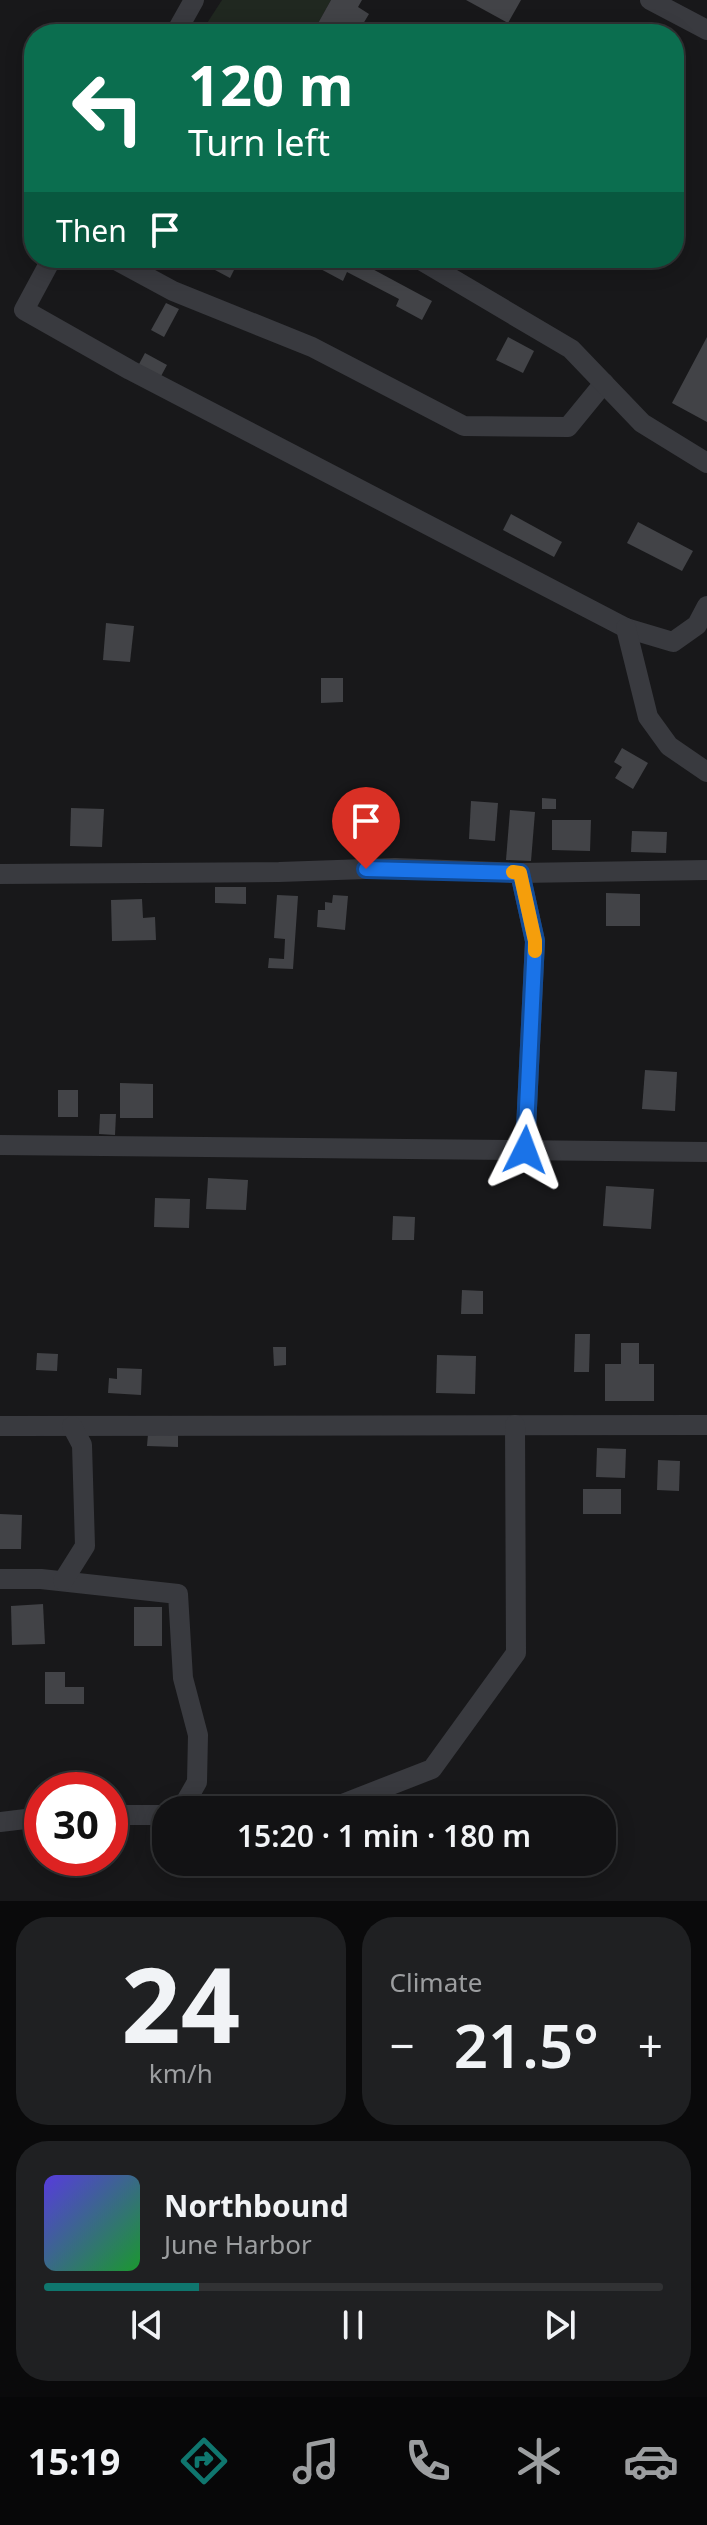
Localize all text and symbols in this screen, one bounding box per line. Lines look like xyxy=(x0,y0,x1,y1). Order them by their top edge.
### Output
text: 120 m xyxy=(188,46,353,122)
icon: left xyxy=(56,56,160,160)
text: Turn left xyxy=(188,118,330,167)
icon: arrive xyxy=(143,208,187,252)
text: Then xyxy=(56,210,127,251)
pin xyxy=(332,787,400,869)
icon: arrive xyxy=(344,799,388,843)
position arrow xyxy=(483,1108,567,1192)
speed limit sign: 30 xyxy=(24,1772,128,1876)
text: 15:20 · 1 min · 180 m xyxy=(237,1815,531,1856)
text: 24 xyxy=(121,1932,240,2073)
text: Climate xyxy=(390,1964,482,2000)
text: 21.5° xyxy=(454,2004,599,2086)
text: − xyxy=(390,2015,415,2075)
text: + xyxy=(638,2015,663,2075)
text: km/h xyxy=(149,2055,213,2091)
text: Northbound xyxy=(164,2185,349,2226)
text: June Harbor xyxy=(164,2226,312,2262)
icon: previous xyxy=(125,2303,169,2347)
icon: pause xyxy=(331,2303,375,2347)
icon: next xyxy=(538,2303,582,2347)
icon: directions xyxy=(176,2433,232,2489)
icon: music xyxy=(288,2433,344,2489)
icon: phone xyxy=(400,2433,456,2489)
icon: climate xyxy=(511,2433,567,2489)
icon: car xyxy=(623,2433,679,2489)
text: 15:19 xyxy=(28,2437,120,2486)

